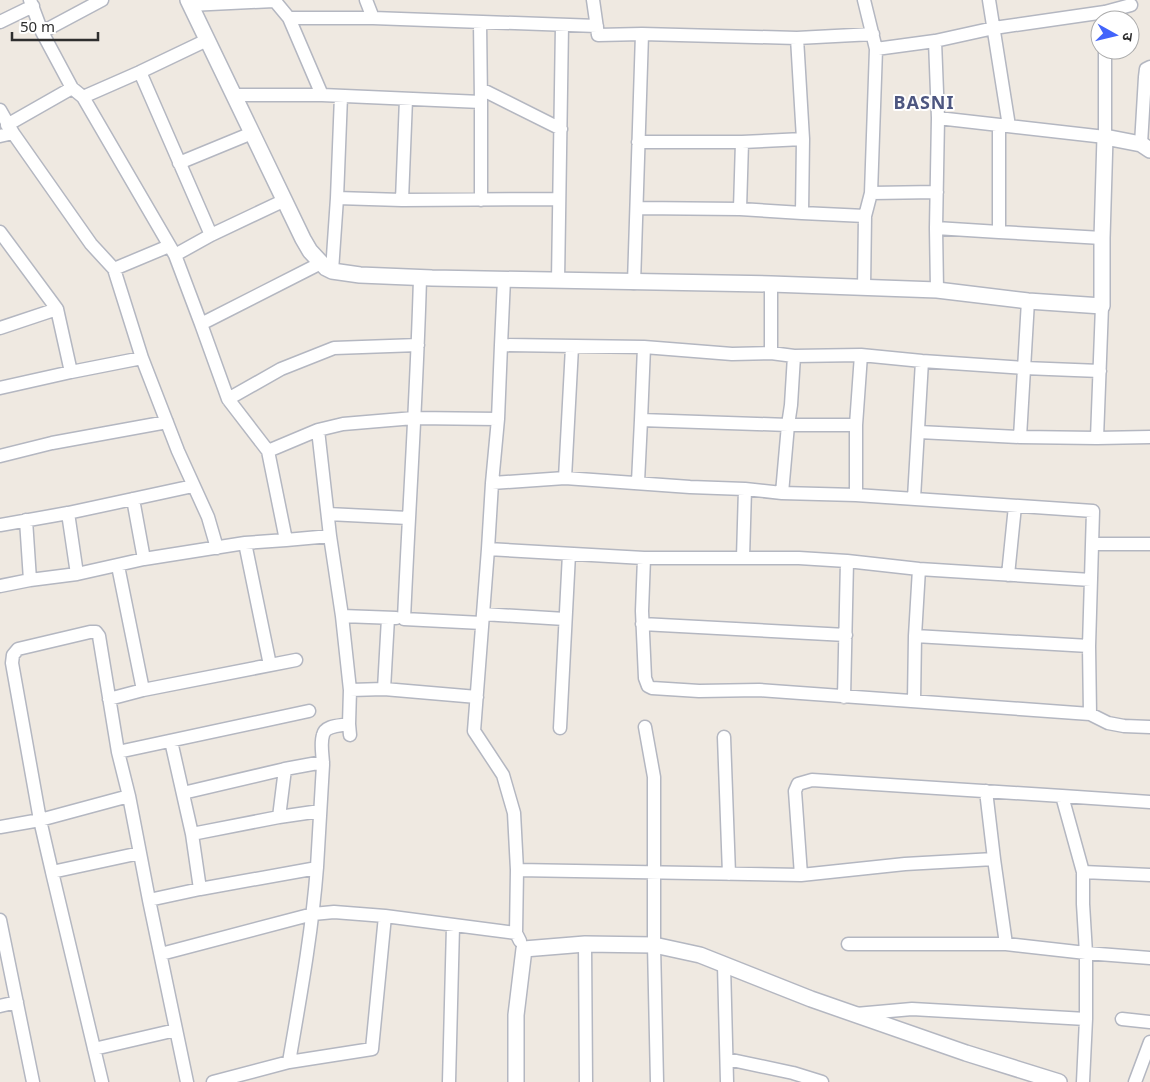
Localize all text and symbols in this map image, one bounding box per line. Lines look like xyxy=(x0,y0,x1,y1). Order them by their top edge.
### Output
scale bar xyxy=(12,10,99,42)
north arrow xyxy=(1090,10,1140,60)
text: 50 m xyxy=(20,16,55,36)
text: उ xyxy=(1118,31,1138,43)
district label: BASNI xyxy=(894,90,954,114)

